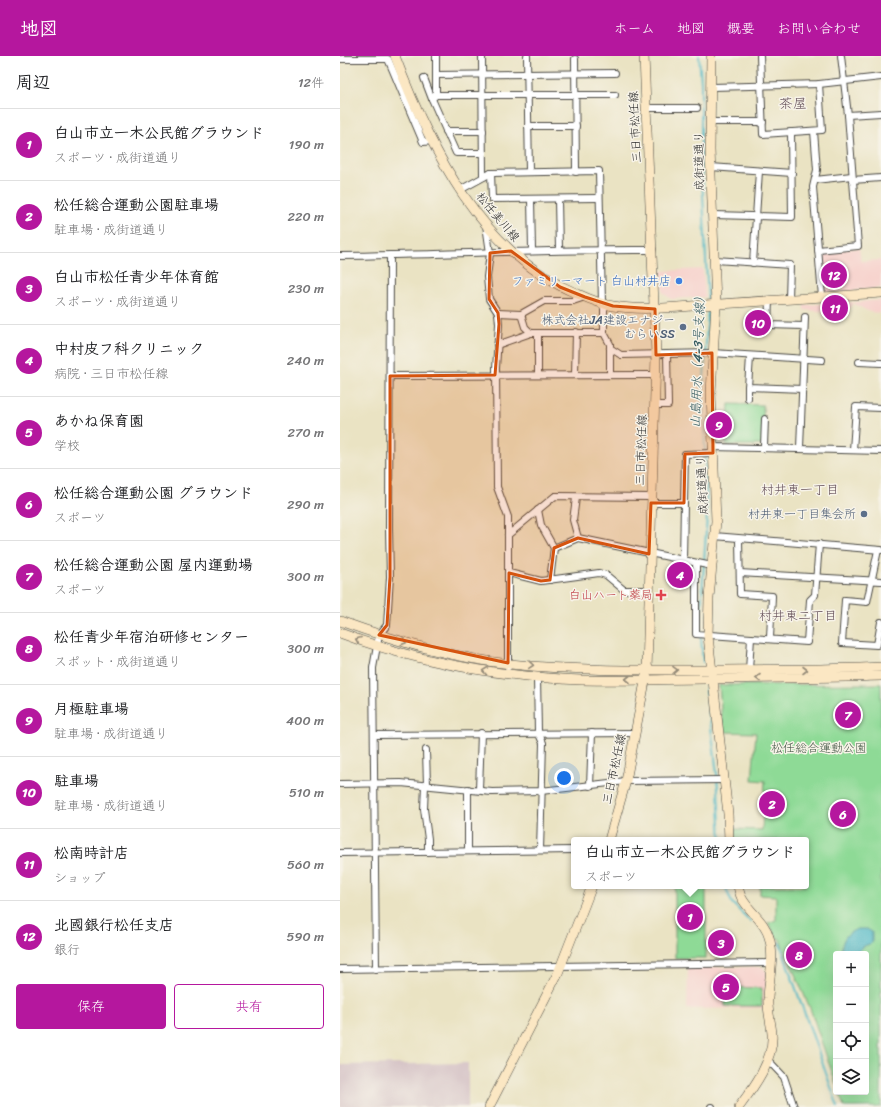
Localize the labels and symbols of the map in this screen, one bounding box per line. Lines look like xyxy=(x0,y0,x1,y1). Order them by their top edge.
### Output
street label: 三日市松任線 xyxy=(622,90,648,164)
district label: 茶屋 xyxy=(779,91,807,116)
street label: 成街道通り xyxy=(687,131,711,191)
street label: 松任美川線 xyxy=(470,187,526,247)
pin: 12 xyxy=(821,260,847,290)
place label: ファミリーマート 白山村井店 xyxy=(512,270,671,292)
marker: ファミリーマート 白山村井店 xyxy=(674,276,684,286)
water label: 山島用水（4-3号支線） xyxy=(684,290,711,429)
pin: 11 xyxy=(822,293,848,323)
pin: 10 xyxy=(745,308,771,338)
place label: 株式会社JA建設エナジー むらいSS xyxy=(541,309,675,345)
marker: 株式会社JA建設エナジー むらいSS xyxy=(678,322,688,332)
pin: 9 xyxy=(706,410,732,440)
street label: 三日市松任線 xyxy=(629,414,653,486)
street label: 成街道通り xyxy=(689,454,715,516)
district label: 村井東一丁目 xyxy=(761,478,839,501)
place label: 村井東一丁目集会所 xyxy=(748,503,856,525)
marker: 村井東一丁目集会所 xyxy=(859,509,869,519)
pin: 4 xyxy=(667,560,693,590)
place label: 白山ハート薬局 xyxy=(569,584,653,606)
marker: 白山ハート薬局 xyxy=(656,590,666,600)
district label: 村井東二丁目 xyxy=(759,604,837,627)
one-way arrow xyxy=(355,636,362,645)
one-way arrow xyxy=(400,637,407,646)
one-way arrow xyxy=(528,661,534,670)
one-way arrow xyxy=(672,666,678,674)
one-way arrow xyxy=(802,666,808,674)
one-way arrow xyxy=(481,667,488,676)
one-way arrow xyxy=(755,674,761,682)
one-way arrow xyxy=(625,675,631,683)
pin: 7 xyxy=(835,700,861,730)
street label: 三日市松任線 xyxy=(596,731,632,807)
park label: 松任総合運動公園 xyxy=(771,737,867,759)
your location xyxy=(554,768,574,788)
pin: 2 xyxy=(759,789,785,819)
pin: 6 xyxy=(830,799,856,829)
pin: 1 xyxy=(677,902,703,932)
pin: 3 xyxy=(708,928,734,958)
pin: 8 xyxy=(786,940,812,970)
pin: 5 xyxy=(713,972,739,1002)

